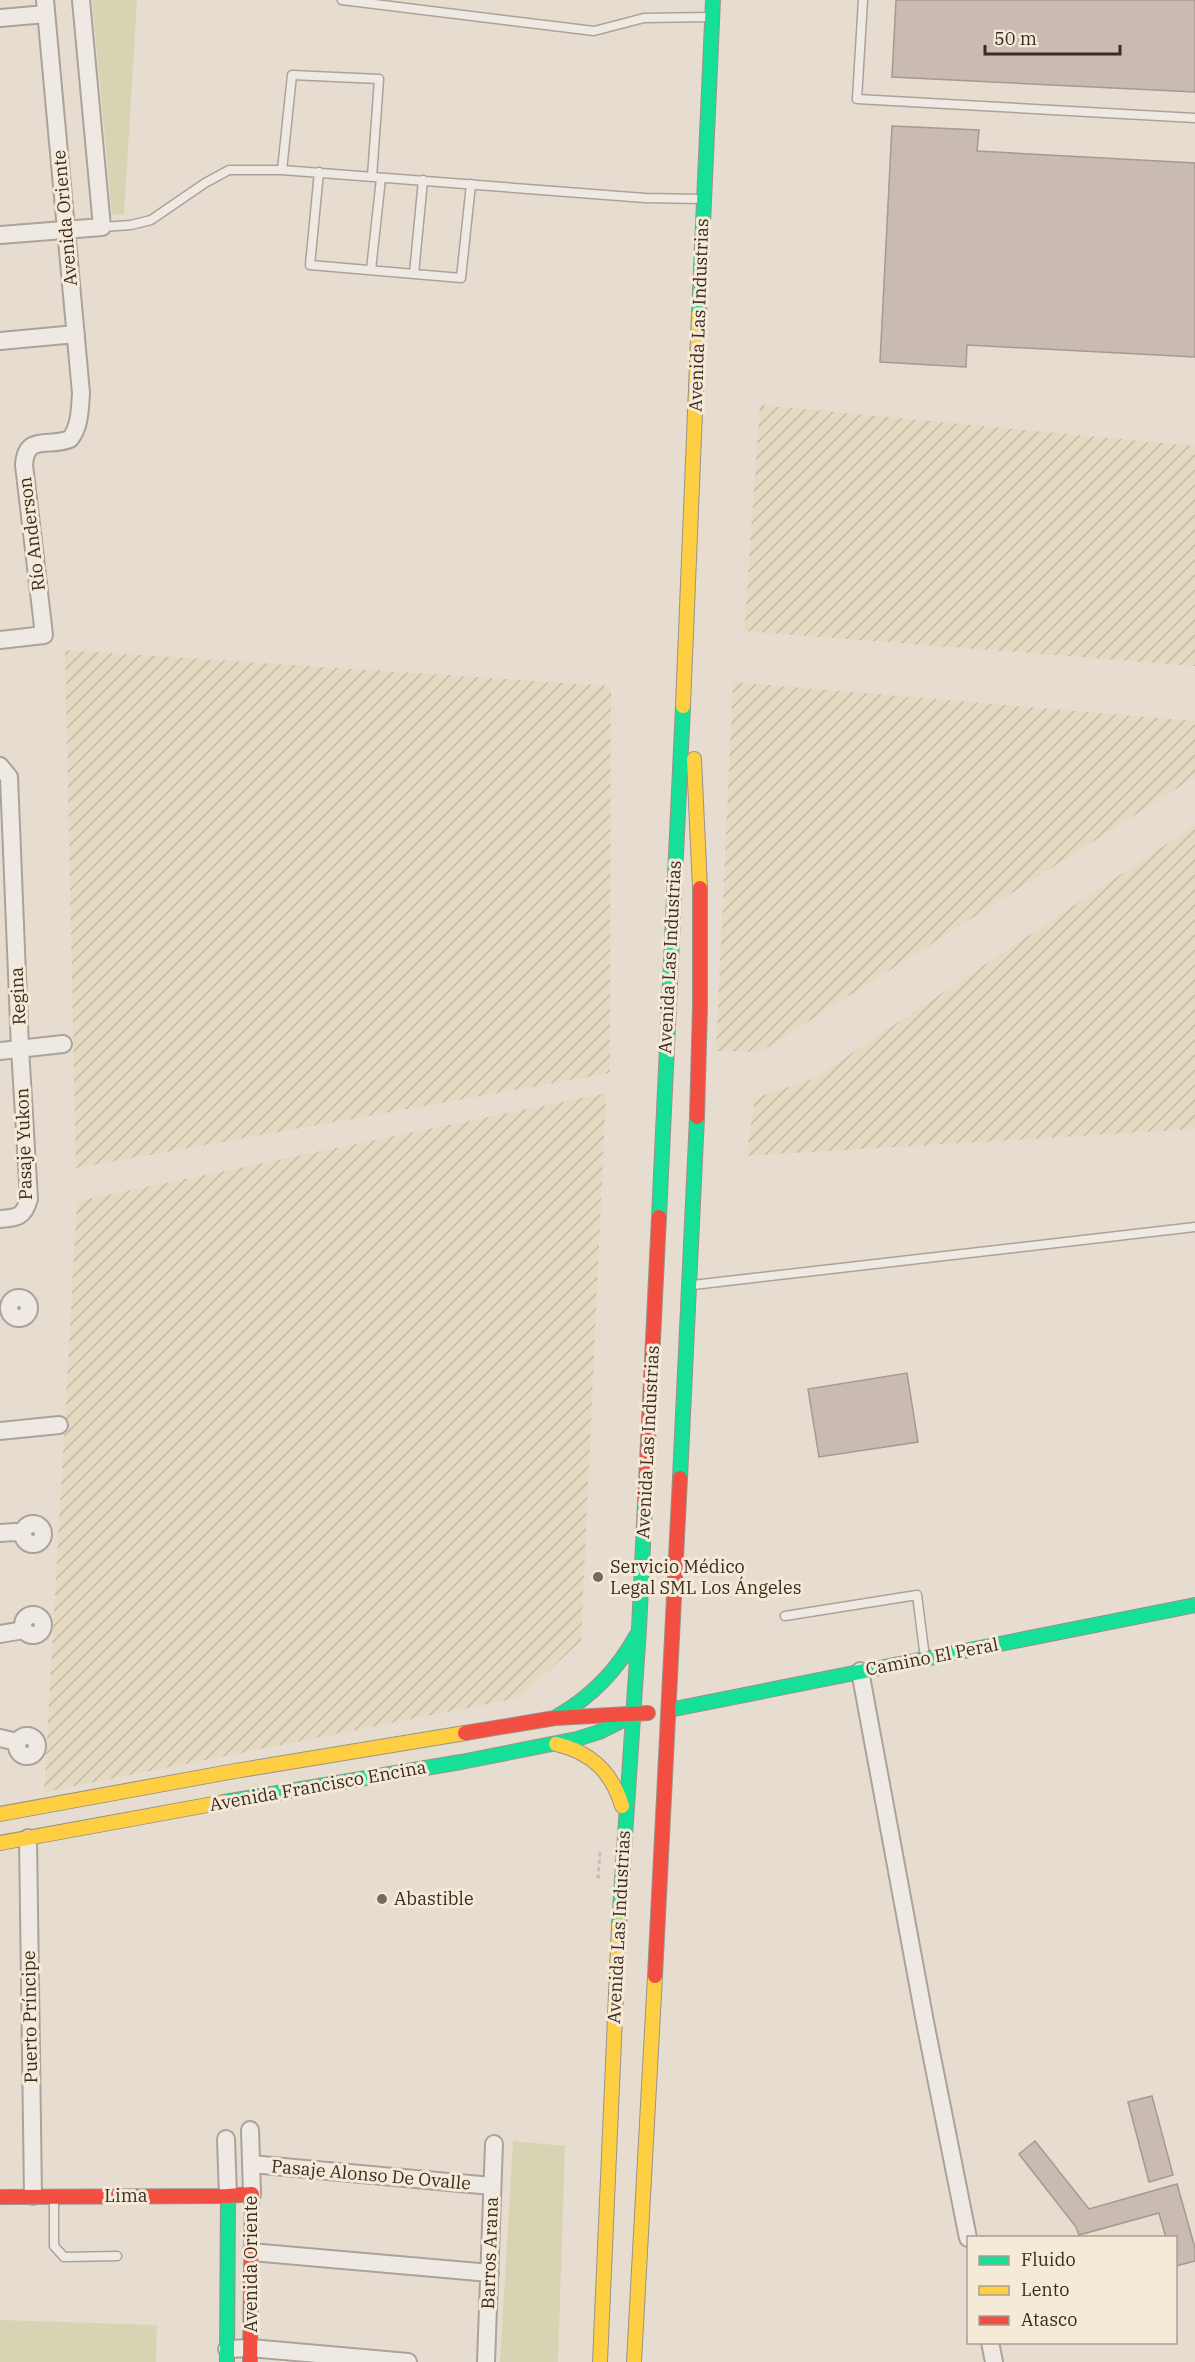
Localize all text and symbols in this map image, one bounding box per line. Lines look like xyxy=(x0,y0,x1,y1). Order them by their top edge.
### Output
scale bar xyxy=(985,18,1120,56)
text: 50 m xyxy=(994,27,1037,50)
street label: Avenida Oriente xyxy=(47,149,82,287)
street label: Avenida Las Industrias xyxy=(684,218,713,412)
street label: Río Anderson xyxy=(13,476,50,593)
street label: Avenida Las Industrias xyxy=(653,860,686,1054)
street label: Regina xyxy=(4,966,31,1026)
street label: Pasaje Yukon xyxy=(10,1087,37,1201)
street label: Avenida Las Industrias xyxy=(631,1345,664,1539)
place label: Servicio Médico Legal SML Los Ángeles xyxy=(610,1555,801,1599)
marker: Servicio Médico Legal SML Los Ángeles xyxy=(591,1570,605,1584)
street label: Camino El Peral xyxy=(864,1632,1000,1681)
street label: Avenida Francisco Encina xyxy=(208,1755,428,1816)
street label: Avenida Las Industrias xyxy=(602,1830,635,2024)
place label: Abastible xyxy=(394,1887,474,1910)
marker: Abastible xyxy=(375,1892,389,1906)
street label: Puerto Príncipe xyxy=(17,1950,42,2084)
street label: Pasaje Alonso De Ovalle xyxy=(270,2154,472,2195)
street label: Lima xyxy=(104,2184,148,2207)
street label: Avenida Oriente xyxy=(239,2196,262,2332)
street label: Barros Arana xyxy=(476,2196,503,2310)
legend xyxy=(967,2236,1177,2344)
text: Fluido xyxy=(1021,2248,1076,2271)
text: Lento xyxy=(1021,2278,1069,2301)
text: Atasco xyxy=(1021,2308,1077,2331)

